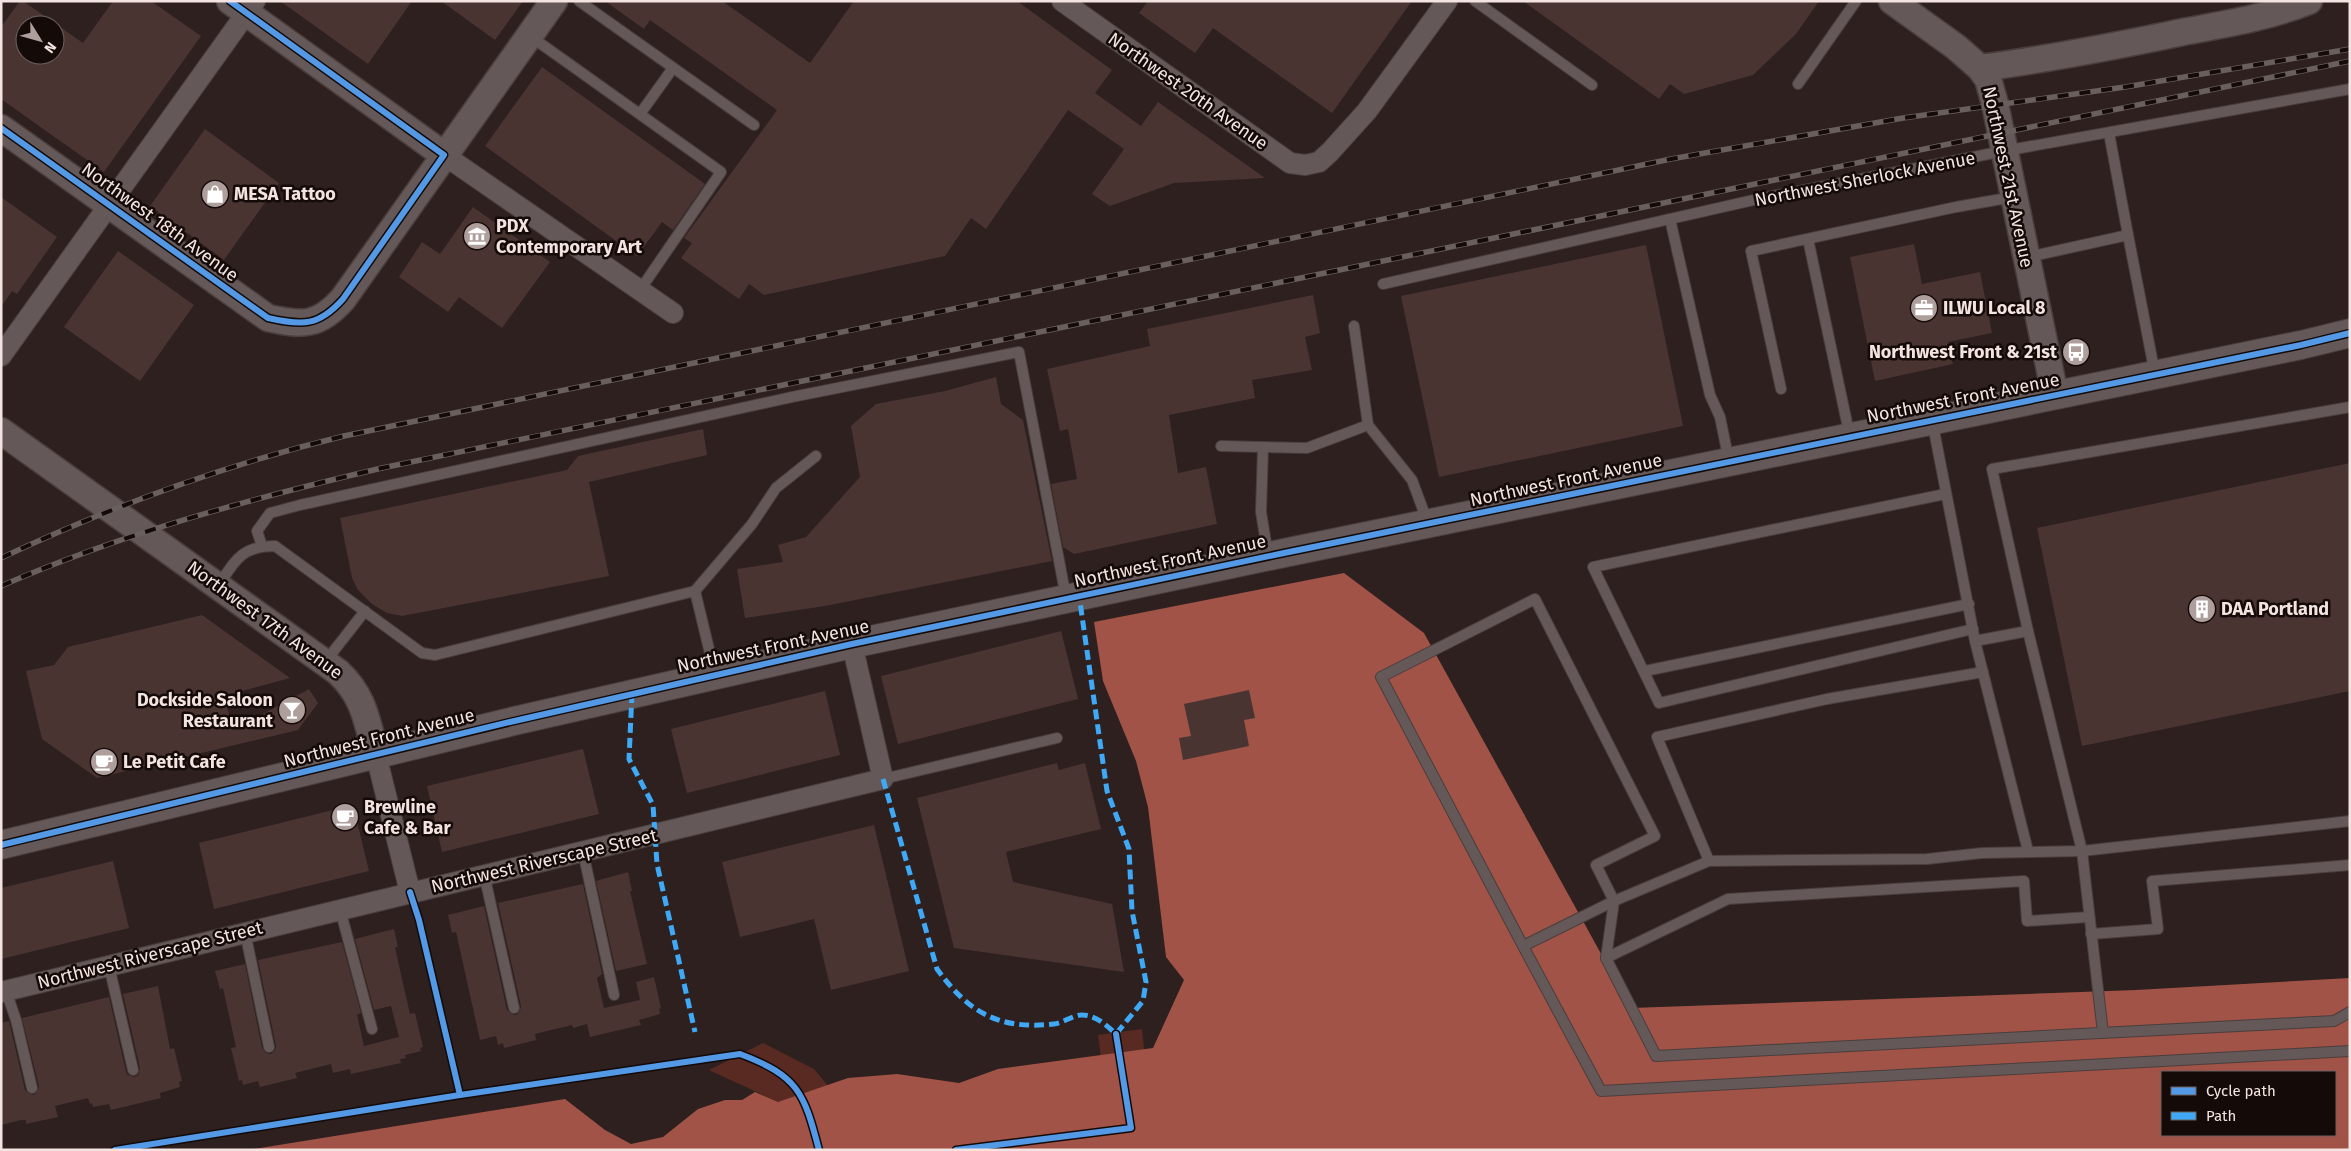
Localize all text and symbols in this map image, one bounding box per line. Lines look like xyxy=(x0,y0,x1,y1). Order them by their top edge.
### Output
north arrow xyxy=(15,15,65,65)
street label: Northwest 20th Avenue xyxy=(1104,28,1272,154)
text: N xyxy=(40,39,60,56)
street label: Northwest 21st Avenue xyxy=(1978,84,2038,270)
street label: Northwest Sherlock Avenue xyxy=(1753,147,1977,211)
street label: Northwest 18th Avenue xyxy=(77,158,243,286)
shop icon: MESA Tattoo xyxy=(200,179,230,209)
place label: MESA Tattoo xyxy=(234,183,336,205)
place label: PDX Contemporary Art xyxy=(496,215,643,258)
museum icon: PDX Contemporary Art xyxy=(462,221,492,251)
office icon: ILWU Local 8 xyxy=(1909,293,1939,323)
place label: ILWU Local 8 xyxy=(1943,297,2046,319)
bus stop icon: Northwest Front & 21st xyxy=(2061,337,2091,367)
place label: Northwest Front & 21st xyxy=(1869,341,2058,363)
street label: Northwest Front Avenue xyxy=(1865,369,2061,427)
street label: Northwest Front Avenue xyxy=(1468,449,1664,511)
street label: Northwest Front Avenue xyxy=(1072,530,1268,592)
street label: Northwest 17th Avenue xyxy=(183,556,347,684)
building icon: DAA Portland xyxy=(2187,594,2217,624)
place label: DAA Portland xyxy=(2221,598,2329,620)
street label: Northwest Front Avenue xyxy=(675,615,871,677)
place label: Dockside Saloon Restaurant xyxy=(137,689,274,732)
bar icon: Dockside Saloon Restaurant xyxy=(277,695,307,725)
street label: Northwest Front Avenue xyxy=(281,704,477,772)
cafe icon: Le Petit Cafe xyxy=(89,747,119,777)
place label: Le Petit Cafe xyxy=(123,751,226,773)
place label: Brewline Cafe & Bar xyxy=(364,796,451,839)
cafe icon: Brewline Cafe & Bar xyxy=(330,802,360,832)
street label: Northwest Riverscape Street xyxy=(429,824,660,898)
street label: Northwest Riverscape Street xyxy=(35,916,265,994)
legend xyxy=(2161,1071,2336,1136)
text: Cycle path xyxy=(2206,1082,2276,1100)
text: Path xyxy=(2206,1107,2236,1125)

